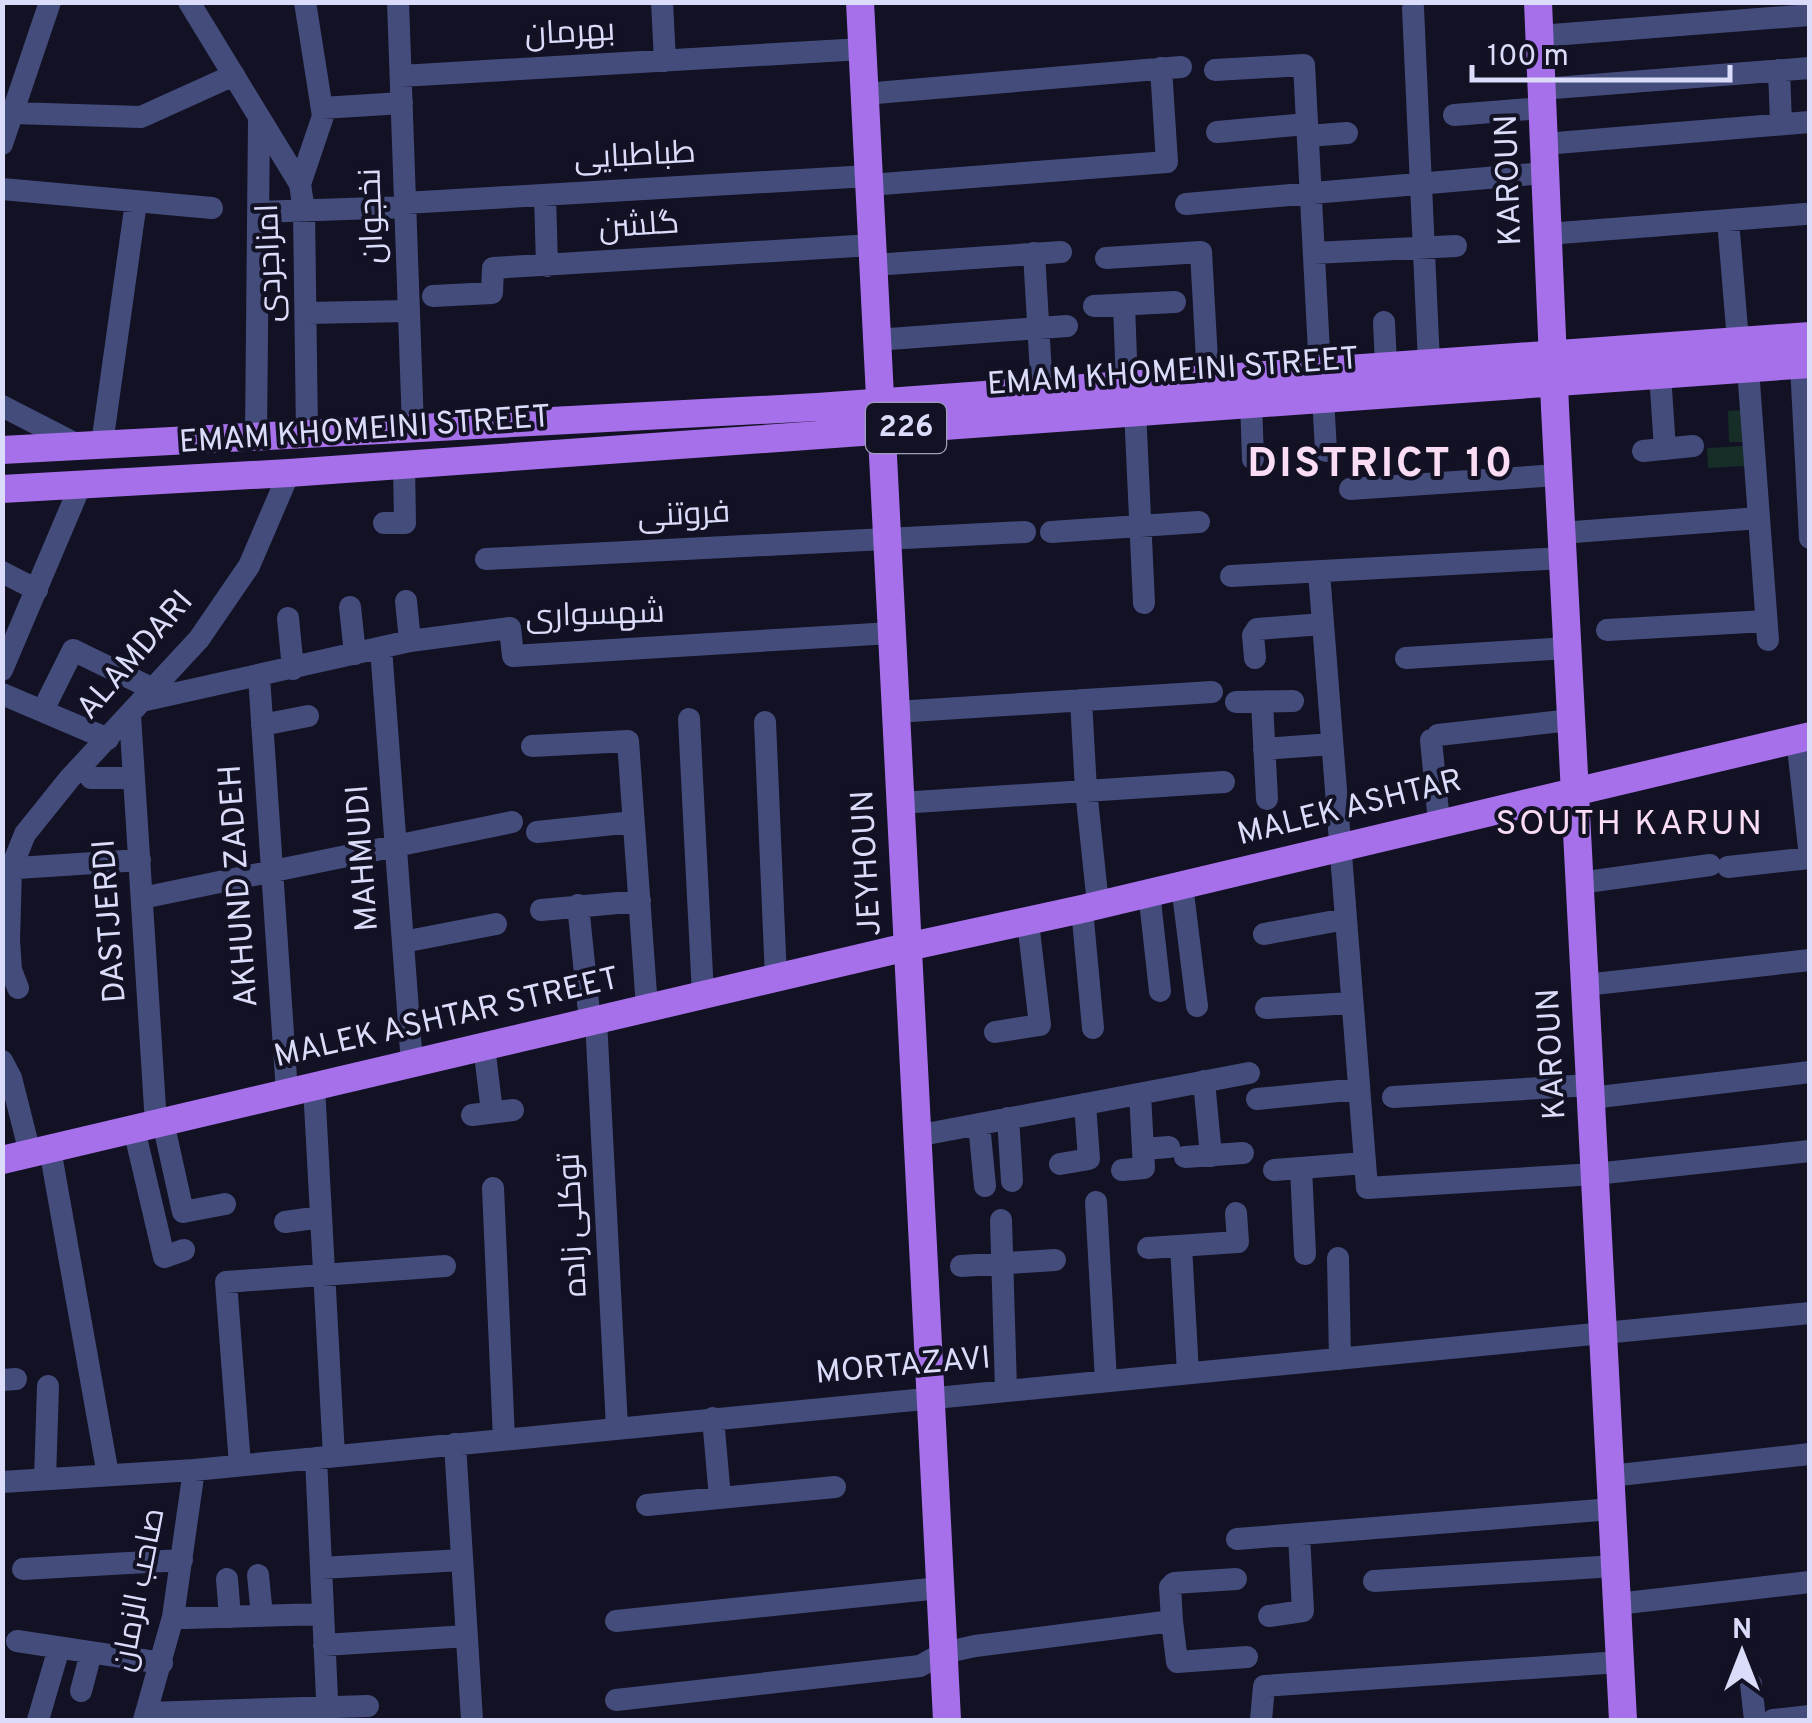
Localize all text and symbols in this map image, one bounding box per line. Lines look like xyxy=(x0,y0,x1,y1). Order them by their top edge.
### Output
street label: بهرمان xyxy=(524,12,616,56)
scale bar xyxy=(1472,20,1730,82)
text: 100 m xyxy=(1487,39,1569,76)
street label: KAROUN xyxy=(1488,114,1532,246)
street label: طباطبایی xyxy=(573,134,697,180)
street label: نخجوان xyxy=(351,168,395,264)
street label: امزاجردی xyxy=(249,203,293,323)
street label: گلشن xyxy=(597,204,681,250)
street label: EMAM KHOMEINI STREET xyxy=(986,340,1360,406)
street label: EMAM KHOMEINI STREET xyxy=(178,398,552,464)
road number: 226 xyxy=(866,403,946,453)
district label: DISTRICT 10 xyxy=(1247,439,1515,492)
street label: فروتنی xyxy=(637,494,731,538)
street label: ALAMDARI xyxy=(69,583,203,729)
street label: شهسواری xyxy=(525,594,665,638)
street label: MALEK ASHTAR xyxy=(1233,762,1467,856)
street label: AKHUND ZADEH xyxy=(212,763,268,1009)
street label: MAHMUDI xyxy=(339,783,389,933)
street label: JEYHOUN xyxy=(844,789,892,937)
district label: SOUTH KARUN xyxy=(1496,803,1764,847)
street label: DASTJERDI xyxy=(85,838,137,1004)
street label: MALEK ASHTAR STREET xyxy=(271,960,623,1078)
street label: KAROUN xyxy=(1530,987,1576,1121)
street label: توکلی زاده xyxy=(550,1152,598,1298)
street label: MORTAZAVI xyxy=(814,1339,992,1395)
street label: صاحب الزمان xyxy=(105,1505,175,1675)
north arrow xyxy=(1692,1603,1792,1703)
text: N xyxy=(1732,1613,1752,1649)

